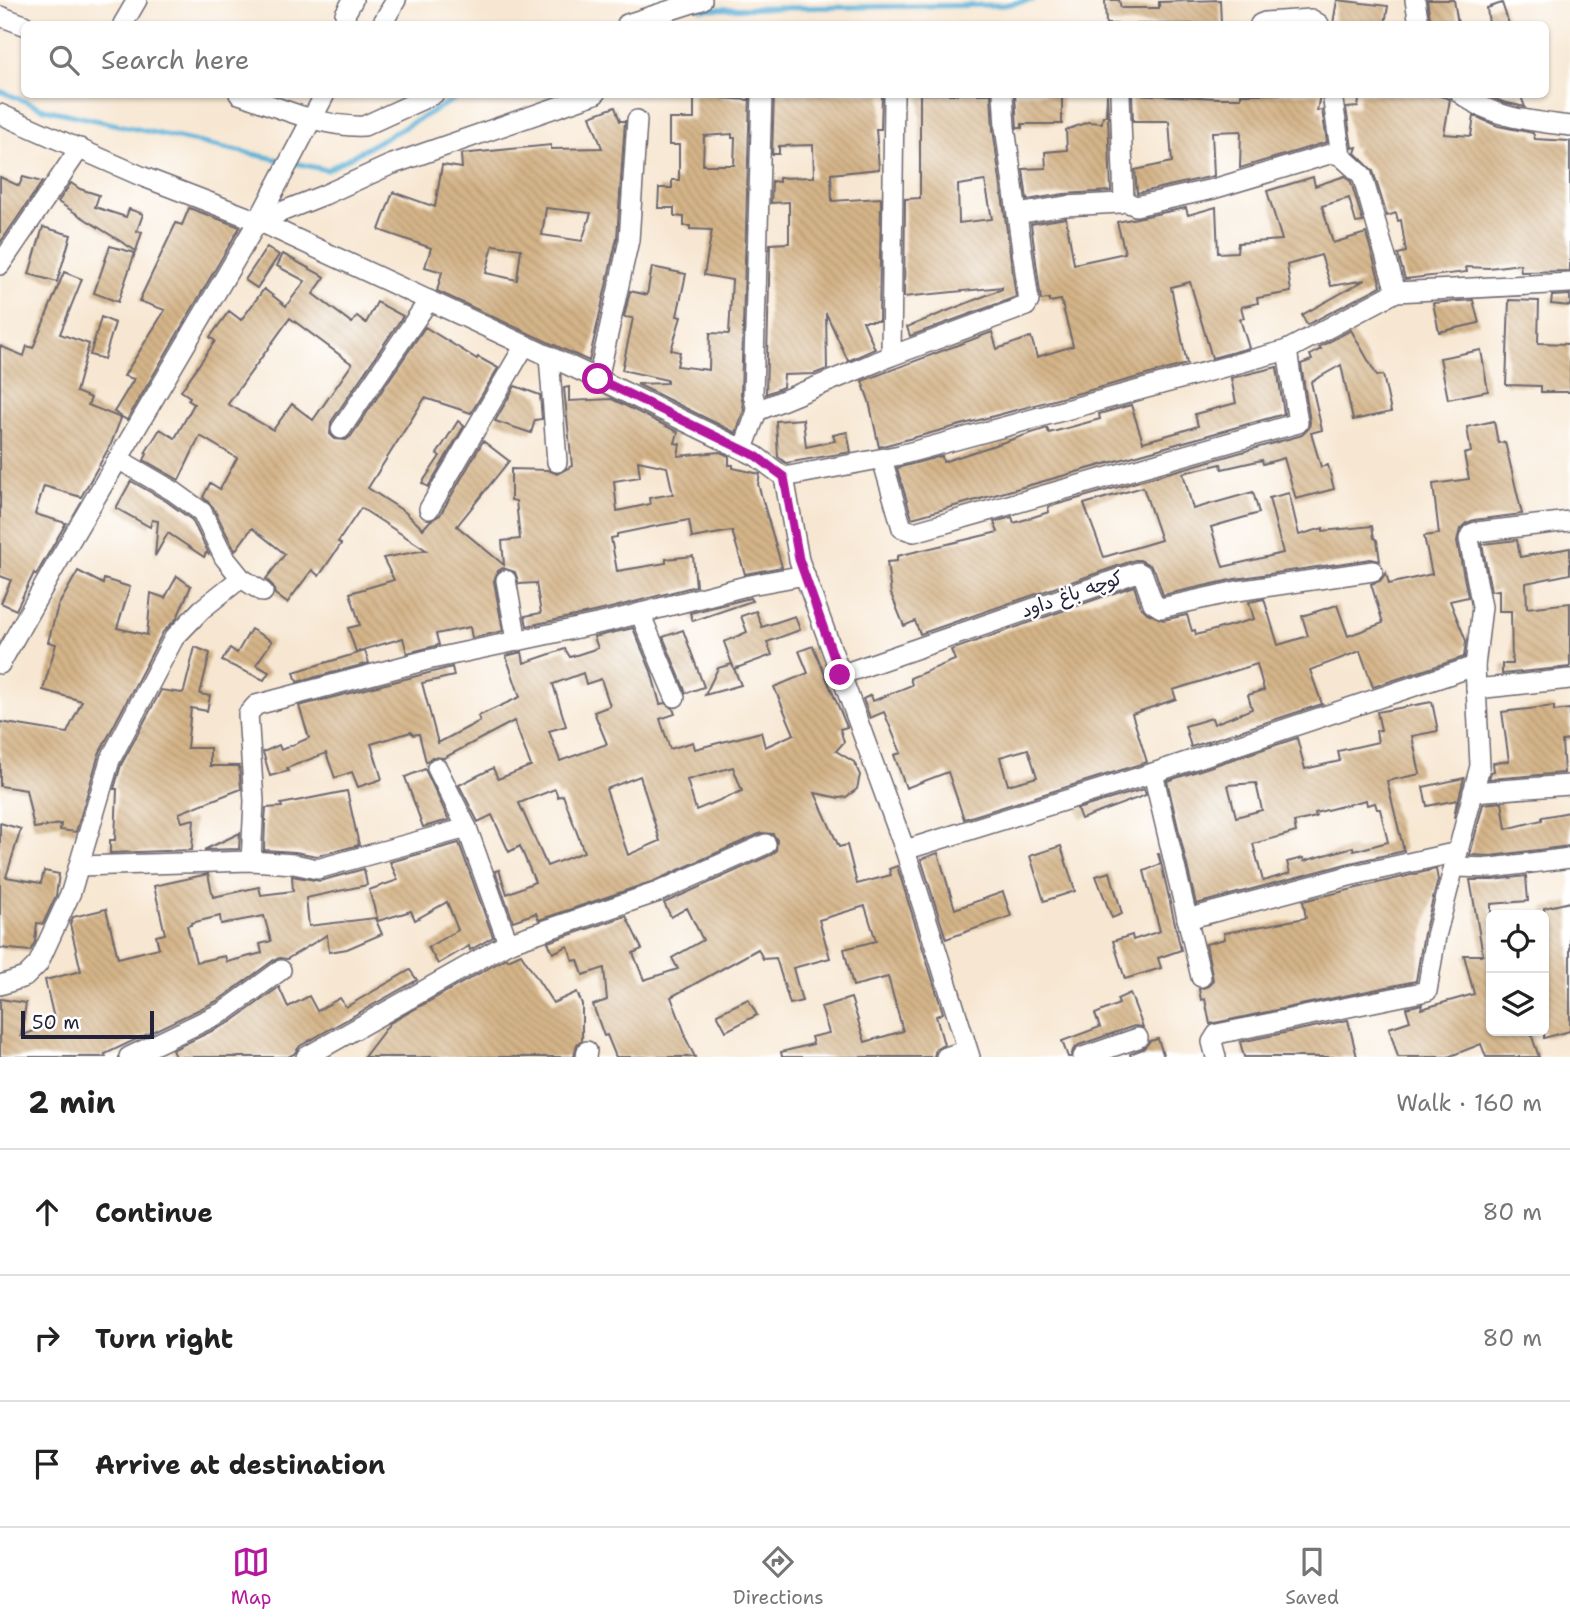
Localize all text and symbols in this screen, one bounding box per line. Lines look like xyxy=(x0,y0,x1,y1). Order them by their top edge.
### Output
search box xyxy=(21,21,1549,98)
icon: search xyxy=(45,41,83,79)
text: Search here xyxy=(101,42,250,77)
route start xyxy=(582,363,613,394)
street label: کوچه باغ داود xyxy=(1018,565,1127,624)
route end xyxy=(824,659,855,690)
map controls xyxy=(1486,910,1549,1036)
button: locate xyxy=(1486,910,1549,973)
button: layers xyxy=(1486,973,1549,1036)
scale bar xyxy=(21,1008,154,1040)
text: 50 m xyxy=(32,1010,80,1035)
text: 2 min xyxy=(28,1082,115,1123)
text: Walk · 160 m xyxy=(1396,1088,1542,1118)
icon: ahead xyxy=(28,1193,66,1231)
text: Continue xyxy=(95,1195,213,1230)
text: 80 m xyxy=(1483,1197,1542,1227)
icon: right xyxy=(28,1319,66,1357)
text: Turn right xyxy=(95,1321,233,1356)
text: 80 m xyxy=(1483,1323,1542,1353)
icon: arrive xyxy=(28,1445,66,1483)
text: Arrive at destination xyxy=(95,1447,385,1482)
tab: Map xyxy=(231,1543,271,1610)
tab: Directions xyxy=(733,1543,824,1610)
tab: Saved xyxy=(1285,1543,1339,1610)

